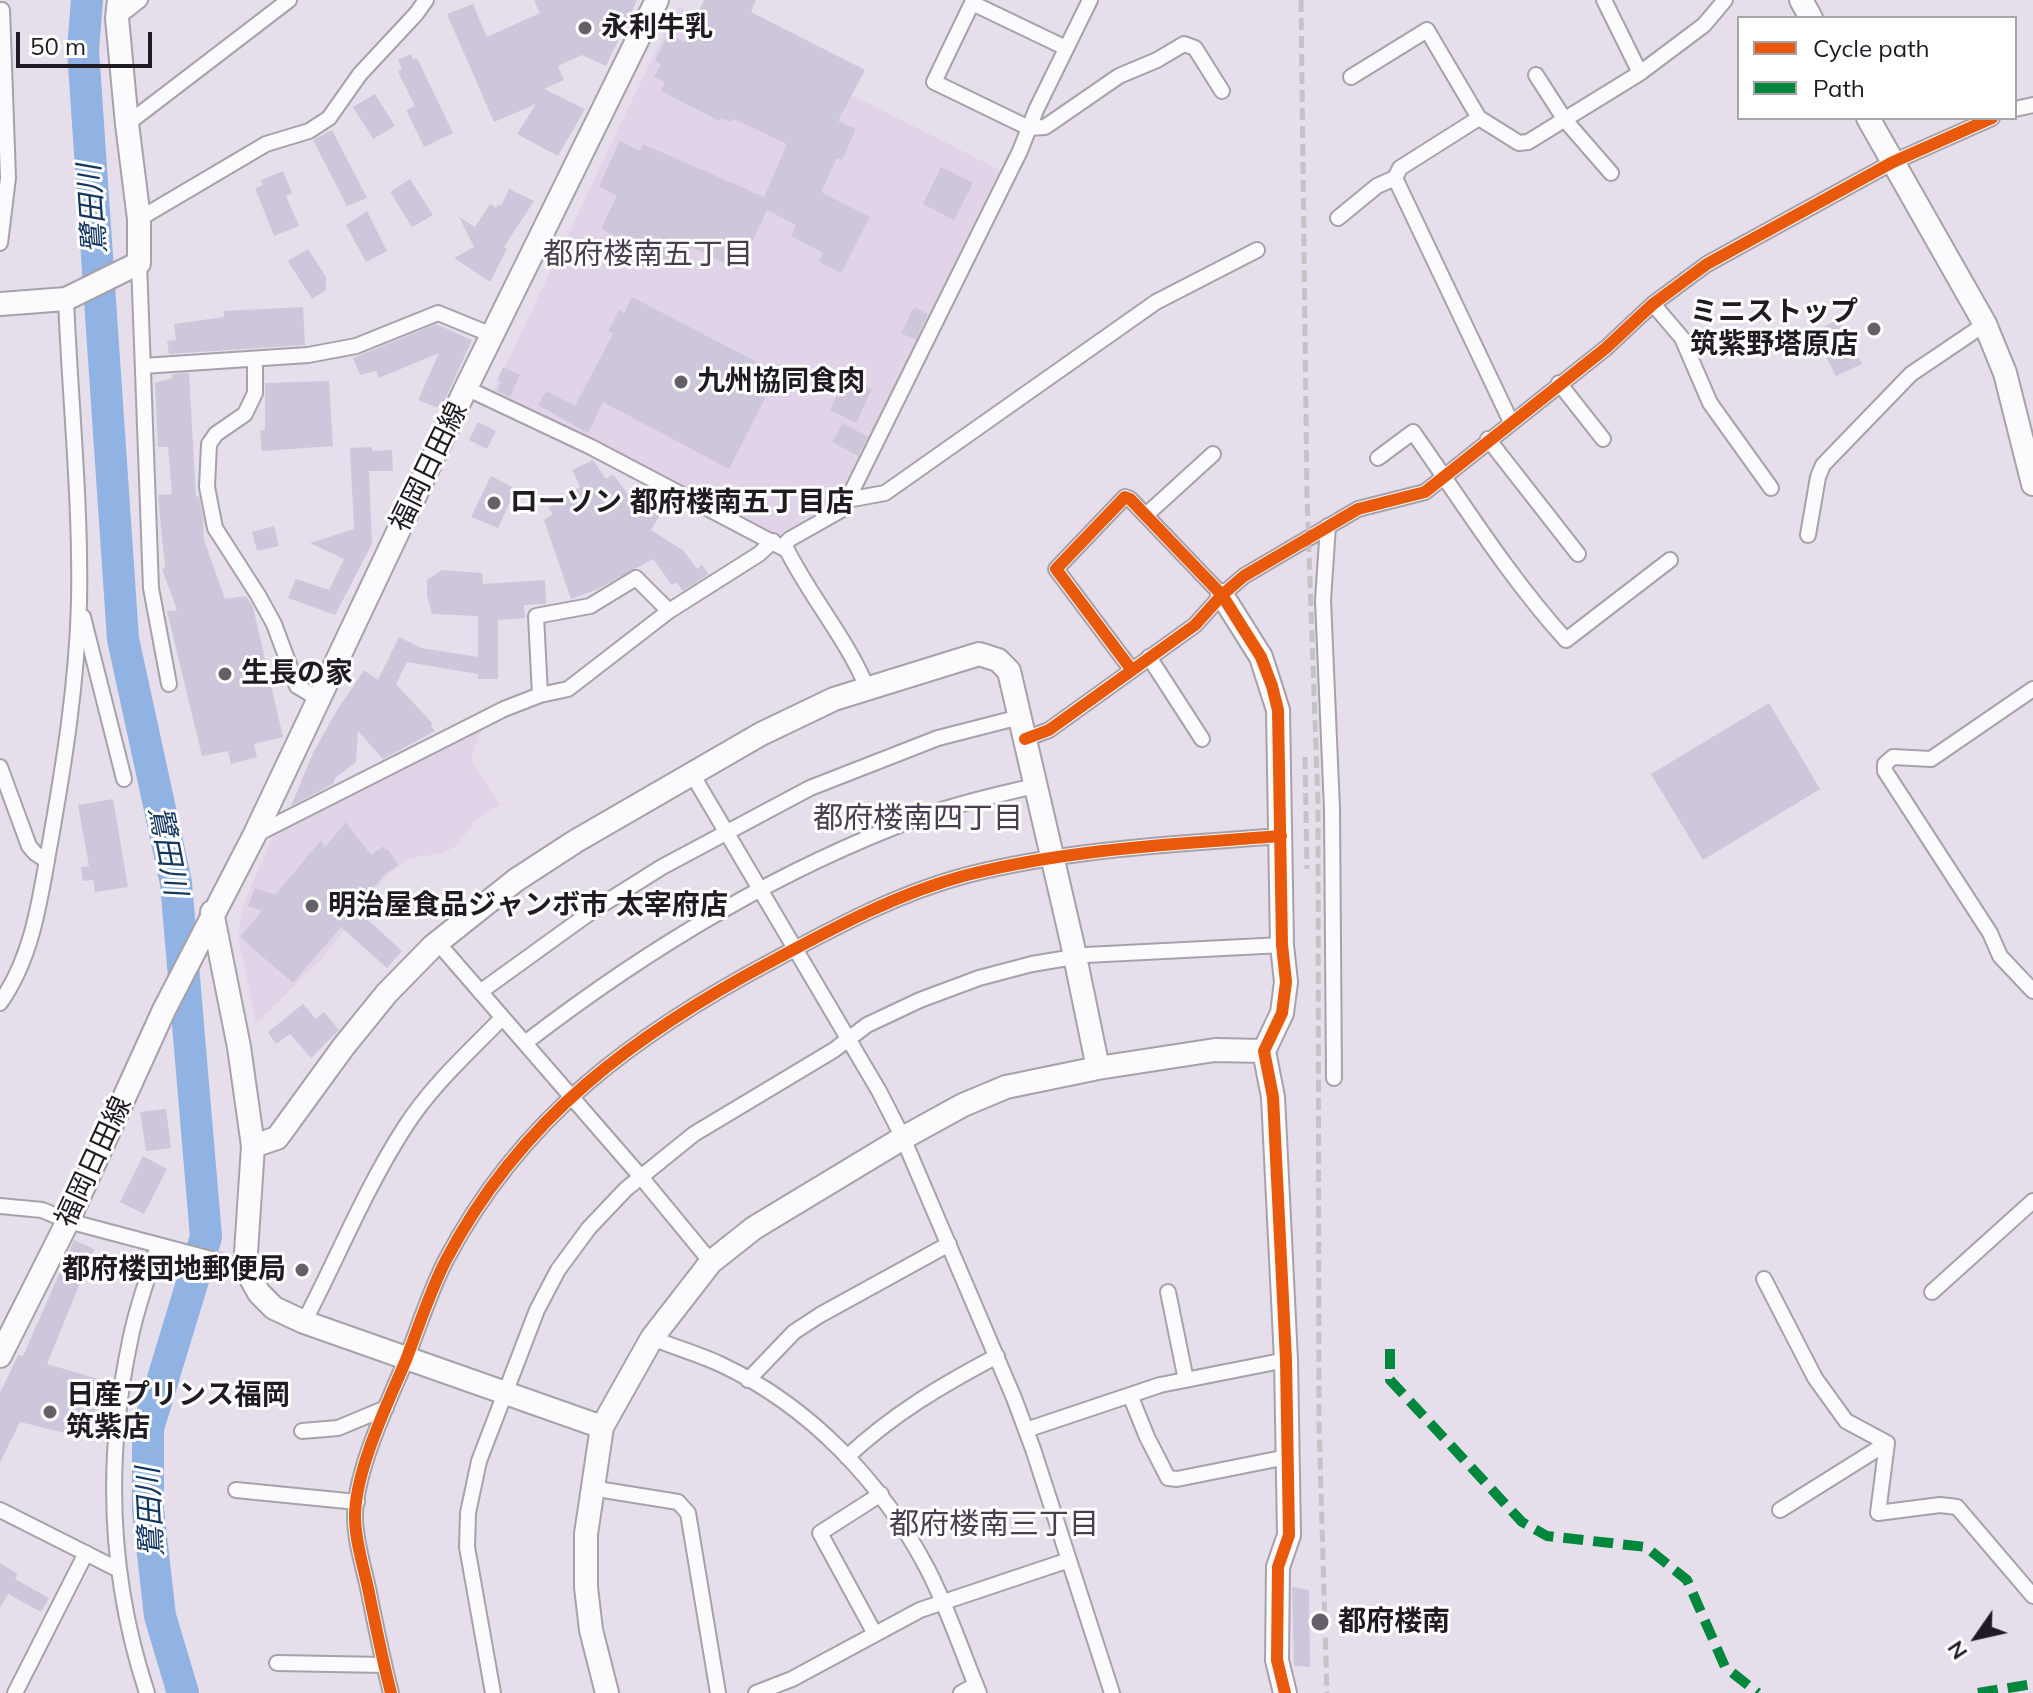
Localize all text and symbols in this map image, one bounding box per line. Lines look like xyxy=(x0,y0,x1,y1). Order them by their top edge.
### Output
place label: 永利牛乳 xyxy=(601,11,713,45)
scale bar xyxy=(20,16,156,66)
legend xyxy=(1737,16,2017,120)
marker: 永利牛乳 xyxy=(576,19,594,37)
text: 50 m xyxy=(30,31,86,61)
text: Cycle path xyxy=(1813,33,1930,63)
text: Path xyxy=(1813,73,1865,103)
water label: 鷺田川 xyxy=(72,163,114,255)
district label: 都府楼南五丁目 xyxy=(543,237,753,273)
place label: ミニストップ 筑紫野塔原店 xyxy=(1690,296,1858,362)
marker: ミニストップ 筑紫野塔原店 xyxy=(1865,320,1883,338)
place label: 九州協同食肉 xyxy=(697,365,865,399)
marker: 九州協同食肉 xyxy=(672,373,690,391)
street label: 福岡日田線 xyxy=(383,397,475,537)
place label: ローソン 都府楼南五丁目店 xyxy=(510,486,854,520)
marker: ローソン 都府楼南五丁目店 xyxy=(485,494,503,512)
place label: 生長の家 xyxy=(241,657,353,691)
marker: 生長の家 xyxy=(216,665,234,683)
district label: 都府楼南四丁目 xyxy=(813,801,1023,837)
water label: 鷺田川 xyxy=(141,803,193,899)
place label: 明治屋食品ジャンボ市 太宰府店 xyxy=(328,889,728,923)
marker: 明治屋食品ジャンボ市 太宰府店 xyxy=(303,897,321,915)
street label: 福岡日田線 xyxy=(49,1091,139,1233)
place label: 都府楼団地郵便局 xyxy=(62,1253,286,1287)
marker: 都府楼団地郵便局 xyxy=(293,1261,311,1279)
place label: 日産プリンス福岡 筑紫店 xyxy=(66,1379,290,1445)
marker: 日産プリンス福岡 筑紫店 xyxy=(41,1403,59,1421)
water label: 鷺田川 xyxy=(131,1466,171,1558)
district label: 都府楼南三丁目 xyxy=(889,1507,1099,1543)
north arrow xyxy=(1937,1597,2017,1677)
place label: 都府楼南 xyxy=(1338,1605,1450,1639)
marker: 都府楼南 xyxy=(1309,1611,1331,1633)
text: N xyxy=(1941,1636,1973,1665)

